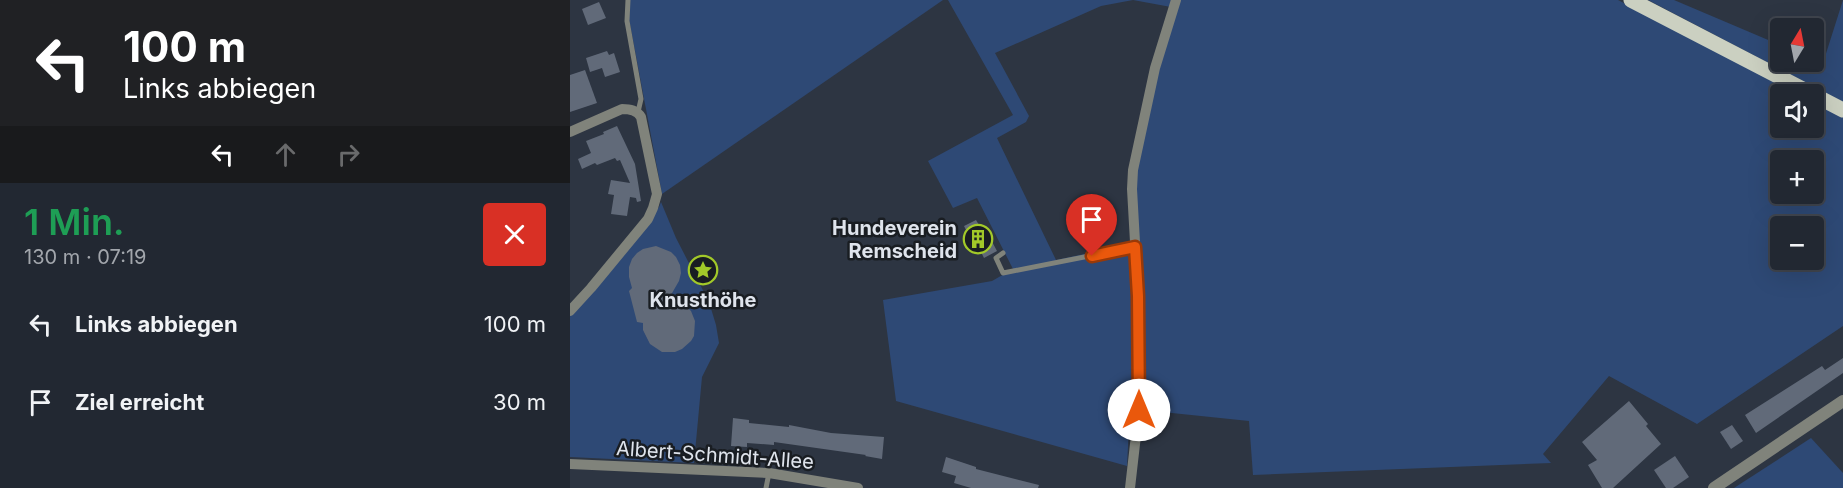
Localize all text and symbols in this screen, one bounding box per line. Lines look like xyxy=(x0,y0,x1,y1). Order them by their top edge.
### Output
north arrow xyxy=(1770,18,1824,72)
map controls xyxy=(1770,18,1824,270)
text: 100 m xyxy=(123,21,246,72)
icon: left xyxy=(24,24,102,102)
text: Links abbiegen xyxy=(123,72,316,105)
button: sound xyxy=(1770,84,1824,138)
icon: left xyxy=(206,138,239,171)
icon: ahead xyxy=(269,138,302,171)
icon: right xyxy=(332,138,365,171)
button: + xyxy=(1770,150,1824,204)
pin xyxy=(1066,194,1117,256)
text: 1 Min. xyxy=(24,200,124,244)
button: close xyxy=(483,203,546,266)
icon: arrive xyxy=(1075,203,1108,236)
place label: Hundeverein Remscheid xyxy=(832,216,957,263)
button: − xyxy=(1770,216,1824,270)
building icon: Hundeverein Remscheid xyxy=(962,223,994,255)
text: 130 m · 07:19 xyxy=(24,245,146,269)
place icon: Knusthöhe xyxy=(687,254,719,286)
place label: Knusthöhe xyxy=(650,288,757,312)
icon: left xyxy=(24,308,57,341)
text: Links abbiegen xyxy=(75,311,238,337)
text: 100 m xyxy=(484,311,546,337)
position arrow xyxy=(1107,378,1171,442)
icon: arrive xyxy=(24,386,57,419)
text: Ziel erreicht xyxy=(75,389,204,415)
text: 30 m xyxy=(493,389,546,415)
street label: Albert-Schmidt-Allee xyxy=(615,436,815,474)

